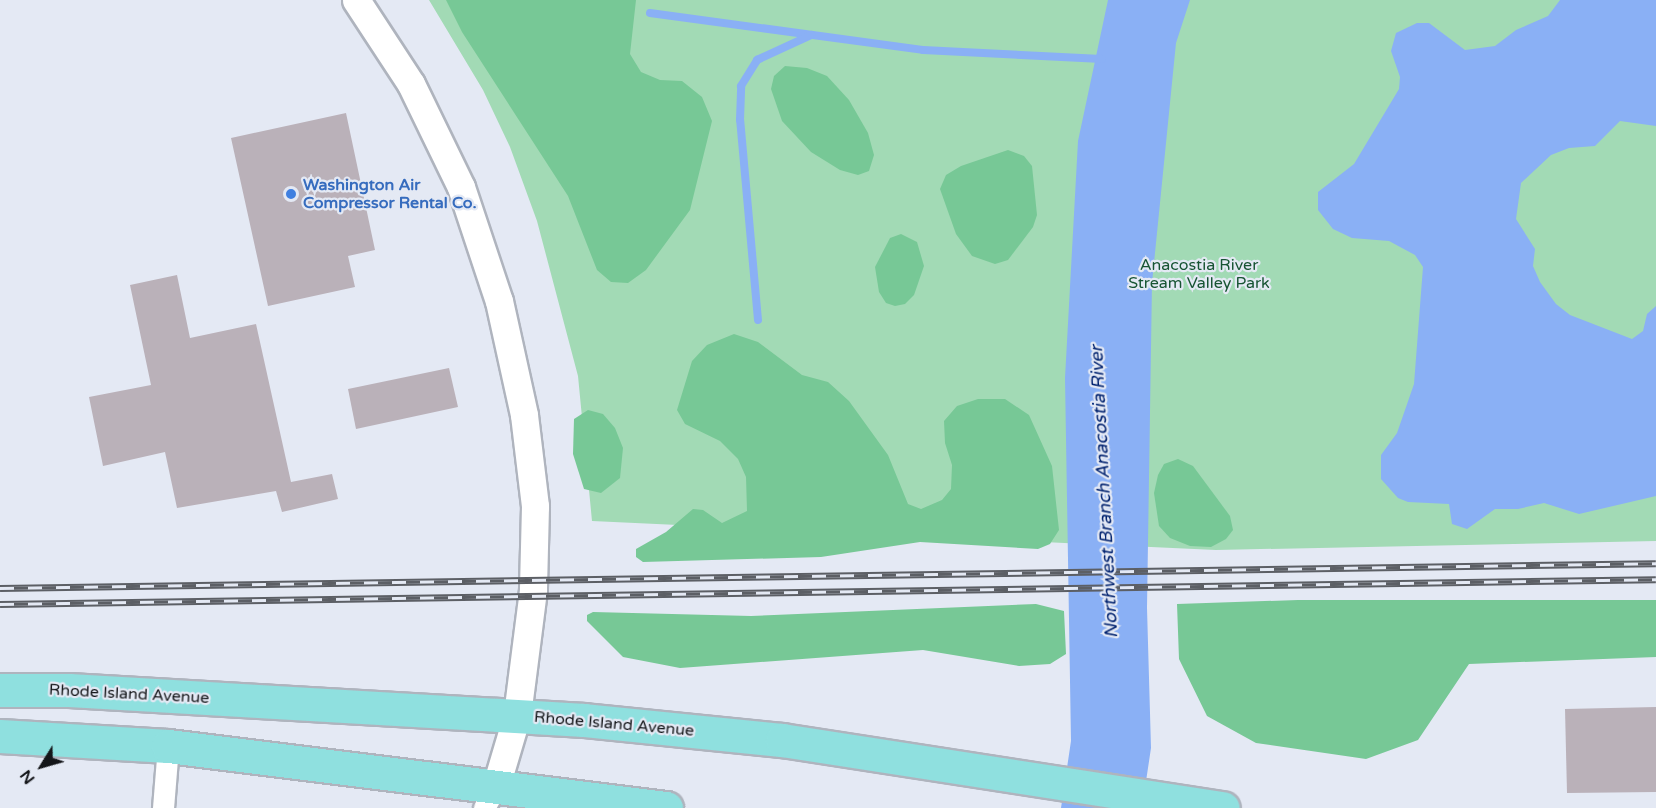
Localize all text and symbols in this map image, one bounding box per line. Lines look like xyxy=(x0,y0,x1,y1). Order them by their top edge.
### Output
place label: Washington Air Compressor Rental Co. xyxy=(303,175,477,213)
marker: Washington Air Compressor Rental Co. xyxy=(284,187,298,201)
park label: Anacostia River Stream Valley Park xyxy=(1128,255,1270,293)
water label: Northwest Branch Anacostia River xyxy=(1086,345,1122,639)
street label: Rhode Island Avenue xyxy=(48,680,210,708)
street label: Rhode Island Avenue xyxy=(533,707,695,741)
north arrow xyxy=(12,736,72,796)
text: N xyxy=(16,766,39,788)

